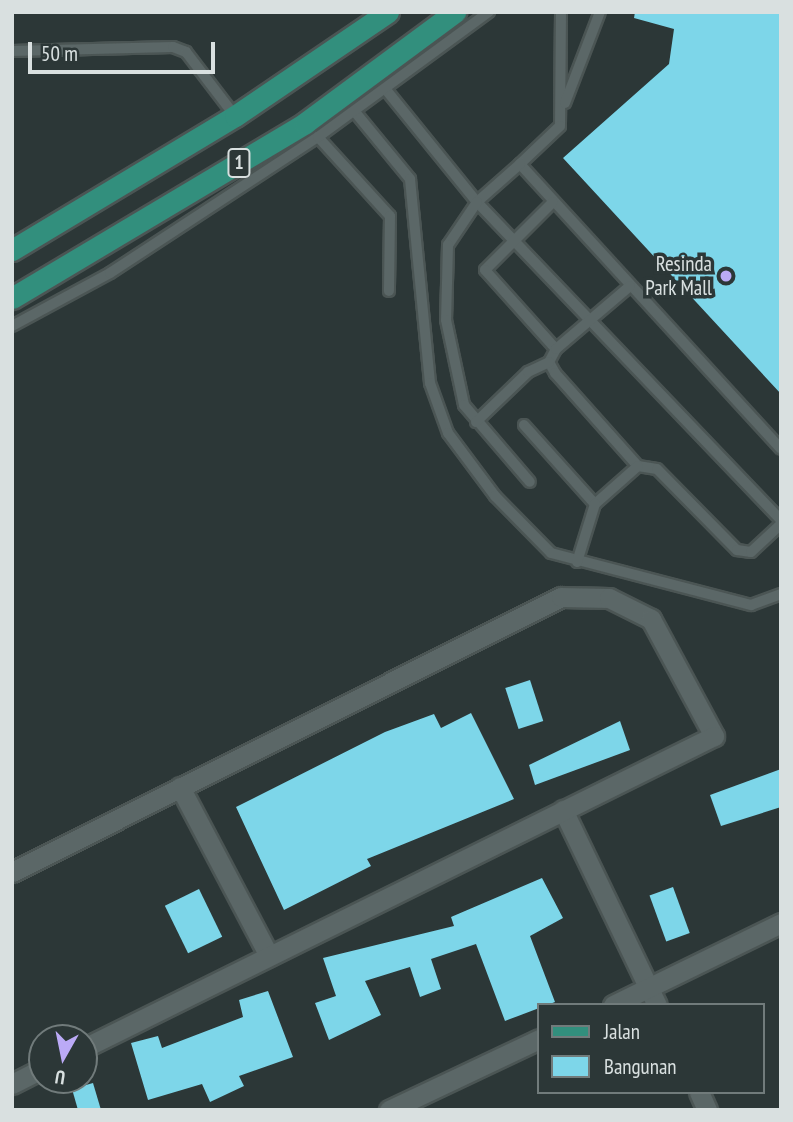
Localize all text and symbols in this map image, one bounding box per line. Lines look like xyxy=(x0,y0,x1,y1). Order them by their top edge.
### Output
scale bar xyxy=(32,28,219,72)
text: 50 m xyxy=(41,40,78,67)
road number: 1 xyxy=(227,148,251,178)
place label: Resinda Park Mall xyxy=(645,251,712,301)
marker: Resinda Park Mall xyxy=(718,268,734,284)
legend xyxy=(538,1003,765,1094)
text: Jalan xyxy=(604,1018,640,1045)
north arrow xyxy=(28,1024,98,1094)
text: Bangunan xyxy=(604,1053,677,1080)
text: U xyxy=(53,1065,67,1090)

